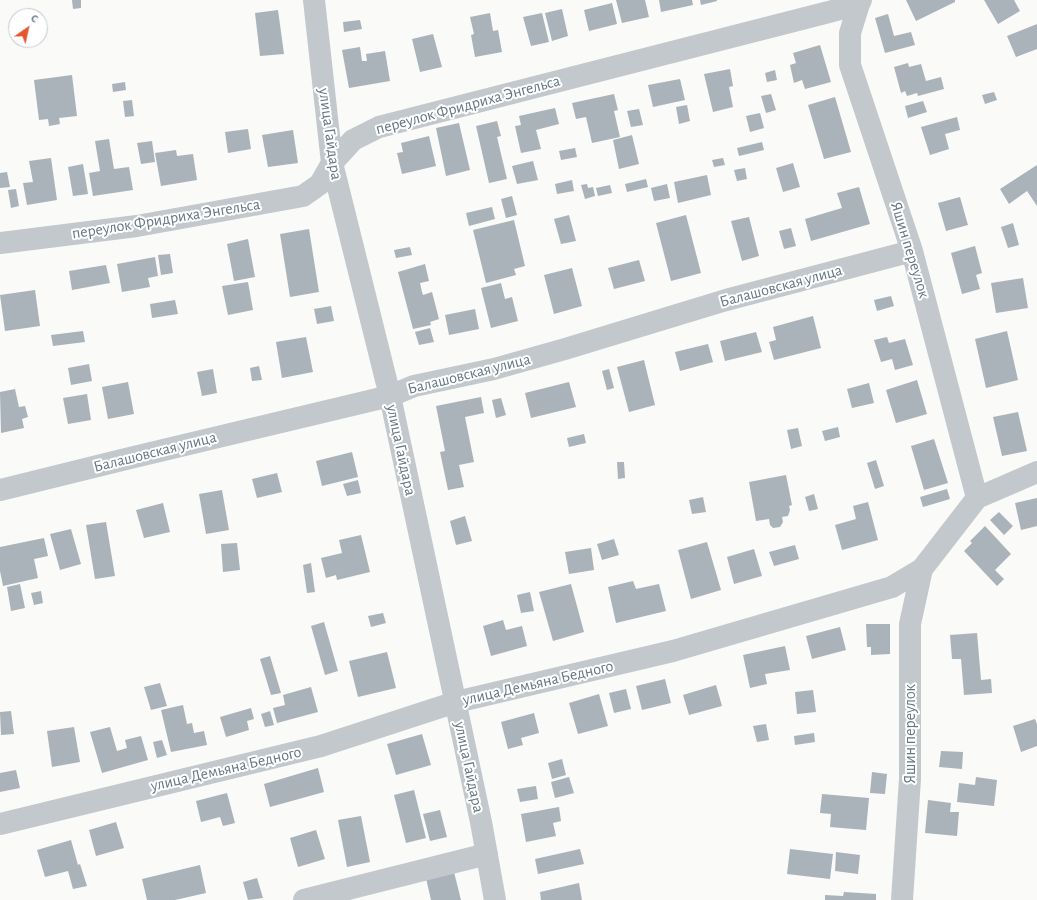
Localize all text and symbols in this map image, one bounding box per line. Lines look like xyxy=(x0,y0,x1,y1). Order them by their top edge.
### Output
north arrow xyxy=(8,8,48,48)
text: С xyxy=(29,12,40,25)
street label: переулок Фридриха Энгельса xyxy=(374,71,562,139)
street label: улица Гайдара xyxy=(314,87,346,181)
street label: переулок Фридриха Энгельса xyxy=(71,195,261,243)
street label: Яшин переулок xyxy=(886,200,934,300)
street label: Балашовская улица xyxy=(718,260,844,312)
street label: Балашовская улица xyxy=(405,349,533,399)
street label: улица Гайдара xyxy=(382,403,420,497)
street label: Балашовская улица xyxy=(91,427,219,477)
street label: улица Демьяна Бедного xyxy=(461,656,615,710)
street label: Яшин переулок xyxy=(900,684,920,784)
street label: улица Гайдара xyxy=(450,720,488,814)
street label: улица Демьяна Бедного xyxy=(149,742,303,796)

